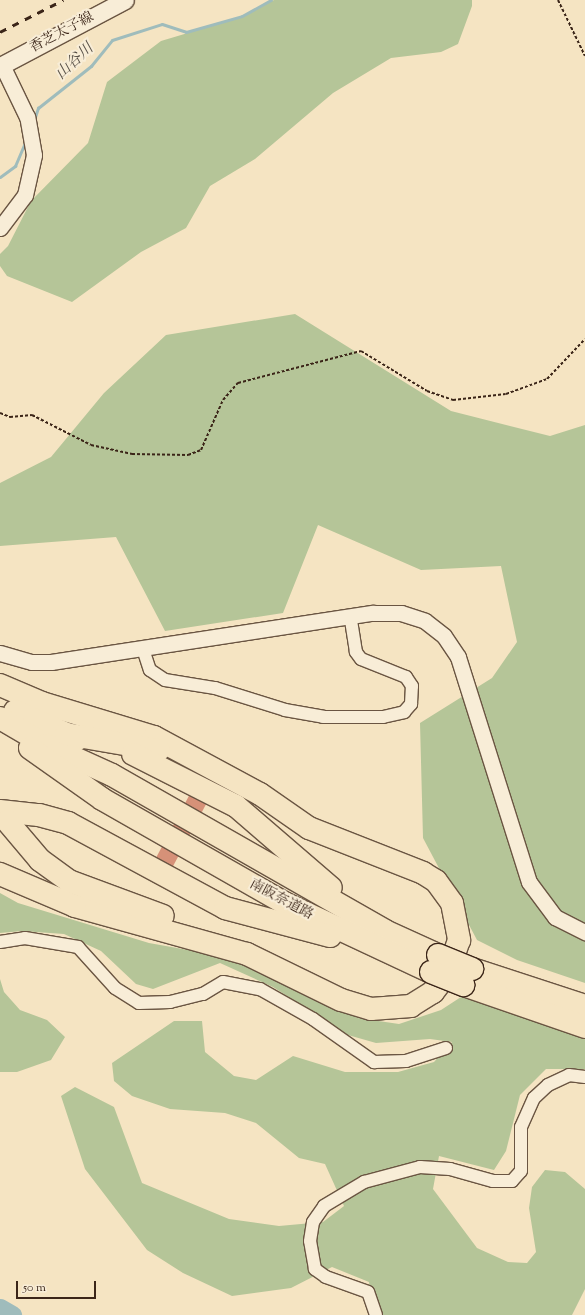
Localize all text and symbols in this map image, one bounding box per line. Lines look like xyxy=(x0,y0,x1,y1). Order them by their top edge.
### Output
street label: 香芝太子線 xyxy=(27,9,97,57)
water label: 山谷川 xyxy=(52,40,98,84)
street label: 南阪奈道路 xyxy=(246,876,316,924)
scale bar xyxy=(18,1273,98,1299)
text: 50 m xyxy=(23,1279,46,1297)

